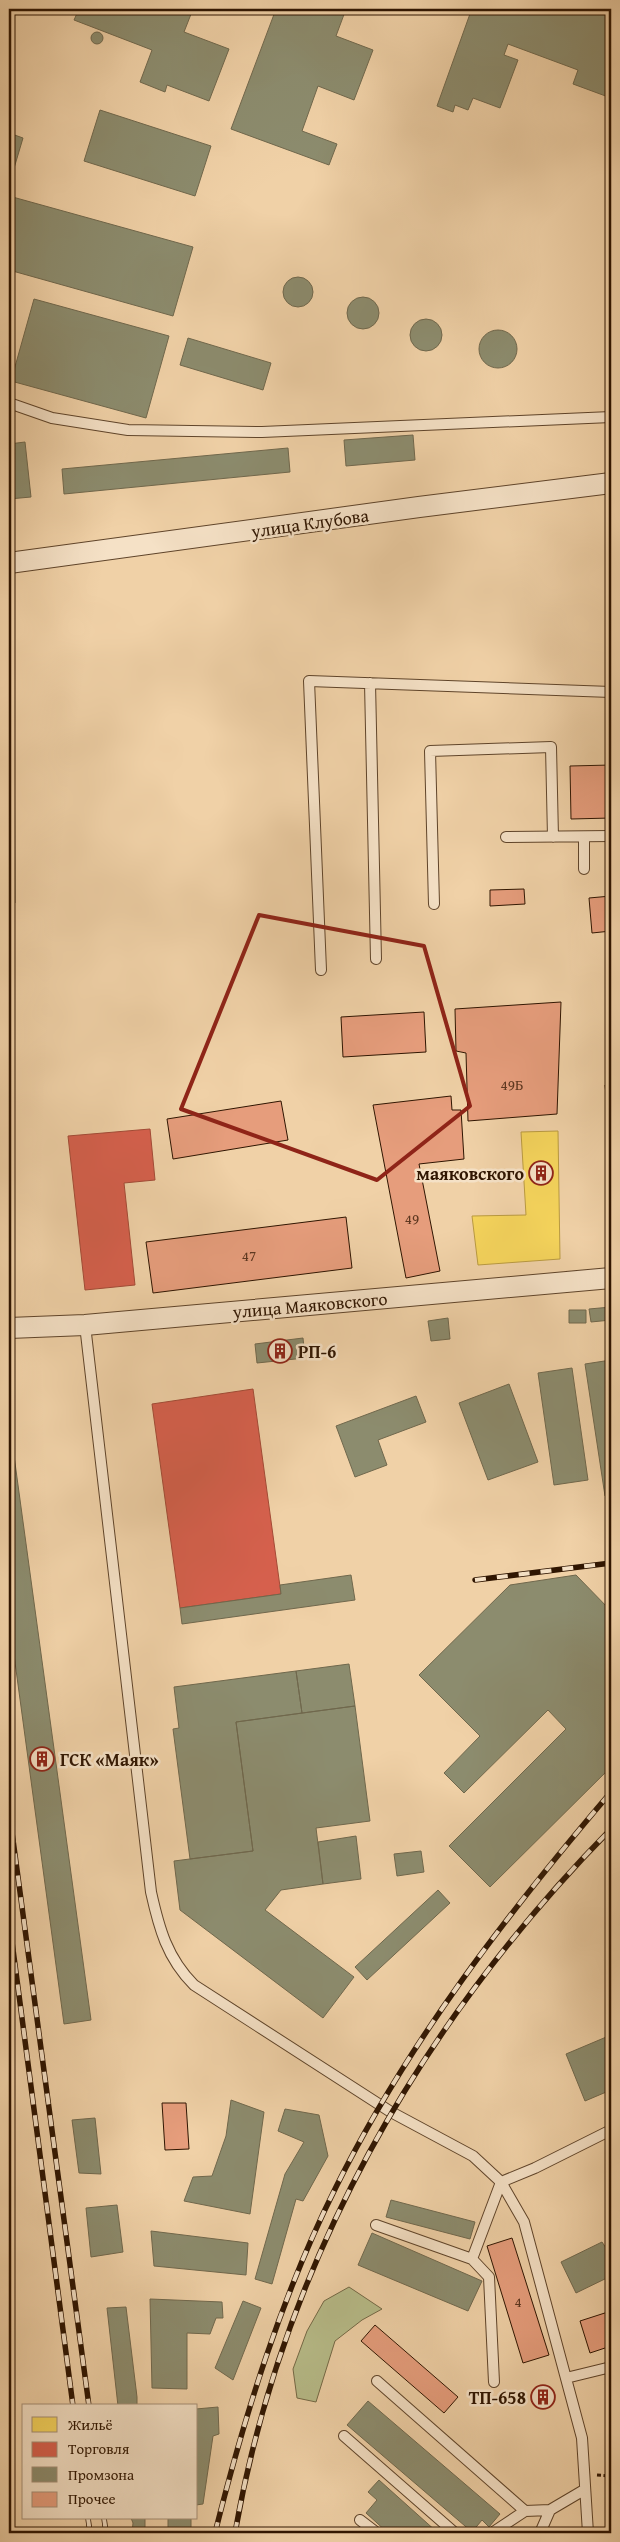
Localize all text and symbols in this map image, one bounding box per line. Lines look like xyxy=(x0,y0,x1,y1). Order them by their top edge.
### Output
street label: улица Клубова xyxy=(248,501,371,545)
house number: 49Б xyxy=(501,1074,523,1095)
place label: маяковского xyxy=(416,1160,524,1187)
building icon: маяковского xyxy=(528,1160,554,1186)
house number: 49 xyxy=(405,1208,419,1229)
house number: 47 xyxy=(242,1245,256,1266)
street label: улица Маяковского xyxy=(231,1285,388,1325)
building icon: РП-6 xyxy=(267,1338,293,1364)
place label: РП-6 xyxy=(298,1338,336,1365)
building icon: ГСК «Маяк» xyxy=(29,1746,55,1772)
place label: ГСК «Маяк» xyxy=(60,1746,159,1773)
house number: 4 xyxy=(514,2291,522,2312)
place label: ТП-658 xyxy=(469,2384,526,2411)
building icon: ТП-658 xyxy=(530,2384,556,2410)
legend xyxy=(22,2404,198,2520)
text: Жильё xyxy=(67,2414,113,2435)
text: Торговля xyxy=(68,2438,130,2459)
text: Промзона xyxy=(68,2464,135,2485)
text: Прочее xyxy=(68,2488,116,2509)

